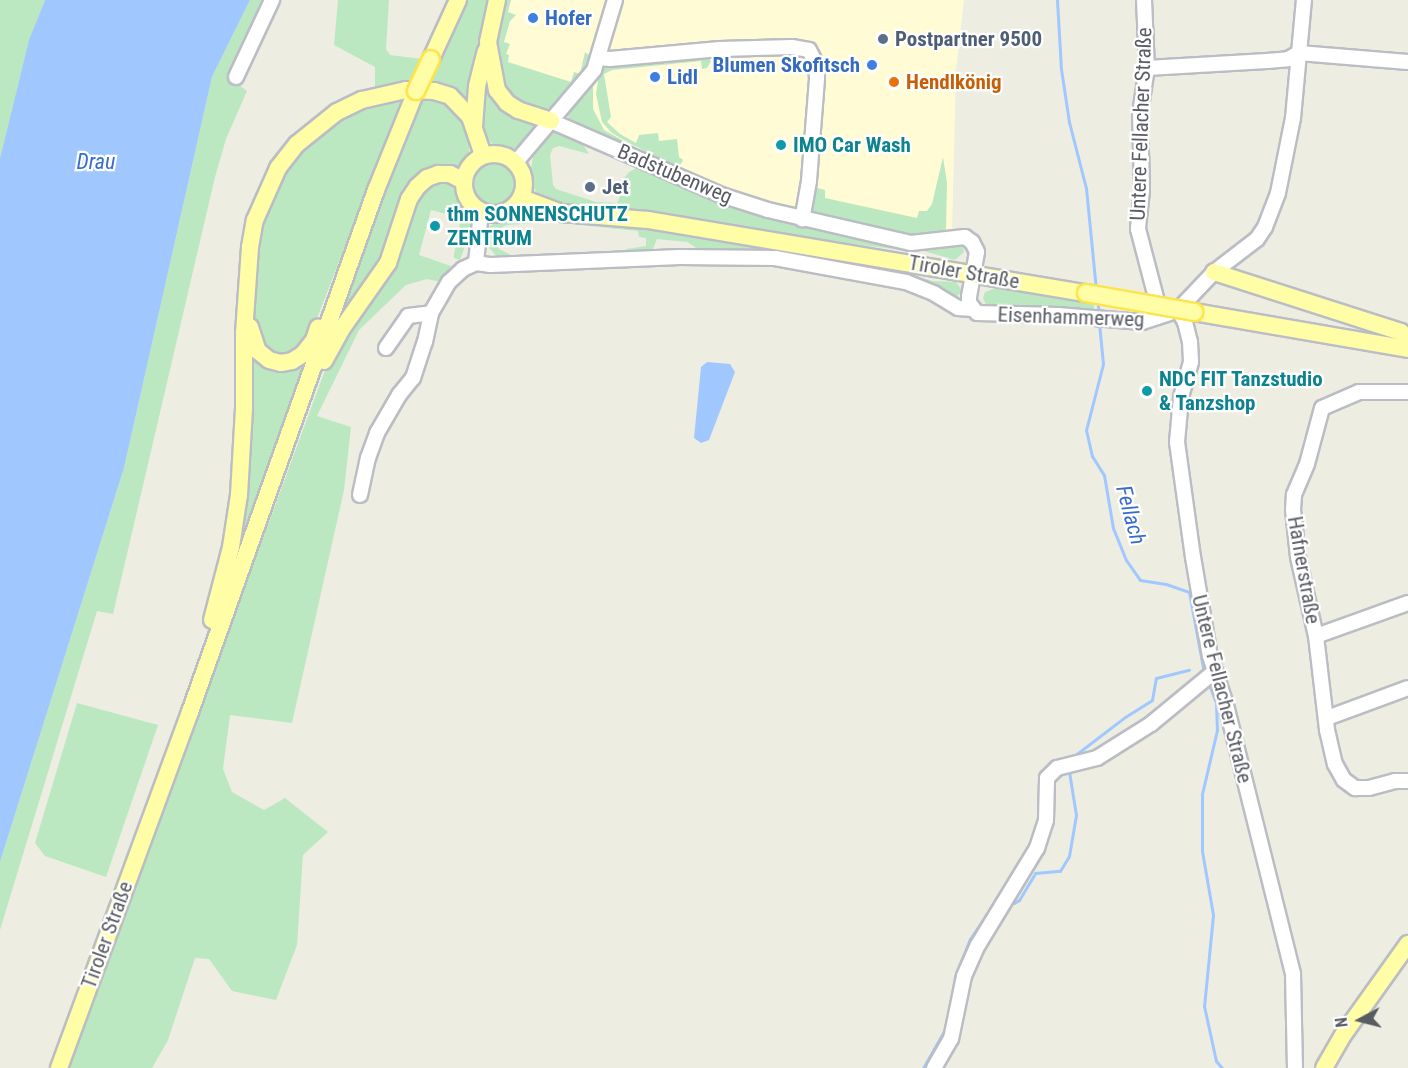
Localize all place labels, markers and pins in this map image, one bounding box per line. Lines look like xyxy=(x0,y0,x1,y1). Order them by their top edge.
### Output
place label: Hofer xyxy=(545,5,592,31)
marker: Hofer xyxy=(526,11,540,25)
place label: Postpartner 9500 xyxy=(895,26,1042,52)
marker: Postpartner 9500 xyxy=(876,32,890,46)
place label: Blumen Skofitsch xyxy=(713,52,860,78)
marker: Blumen Skofitsch xyxy=(865,58,879,72)
place label: Lidl xyxy=(667,64,698,90)
place label: Hendlkönig xyxy=(906,69,1002,95)
marker: Lidl xyxy=(648,70,662,84)
marker: Hendlkönig xyxy=(887,75,901,89)
place label: IMO Car Wash xyxy=(793,132,911,158)
marker: IMO Car Wash xyxy=(774,138,788,152)
place label: Jet xyxy=(602,174,629,200)
marker: Jet xyxy=(583,180,597,194)
place label: thm SONNENSCHUTZ ZENTRUM xyxy=(447,201,628,251)
marker: thm SONNENSCHUTZ ZENTRUM xyxy=(428,219,442,233)
place label: NDC FIT Tanzstudio & Tanzshop xyxy=(1159,366,1324,416)
marker: NDC FIT Tanzstudio & Tanzshop xyxy=(1140,384,1154,398)

